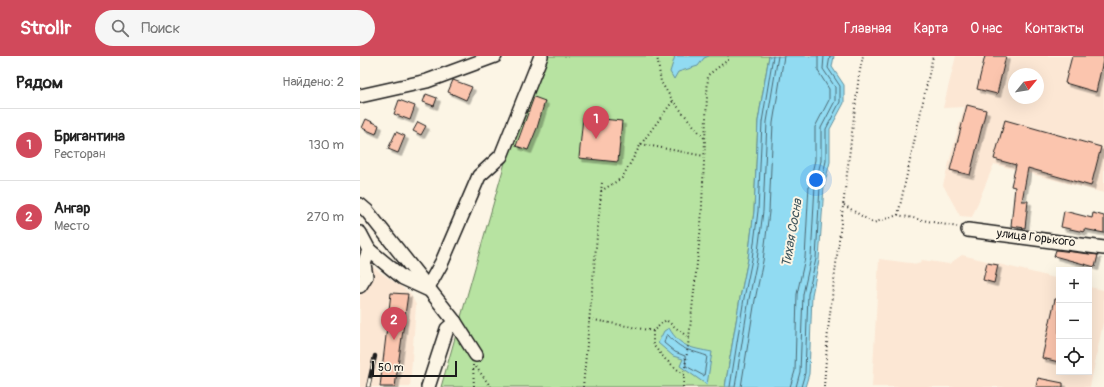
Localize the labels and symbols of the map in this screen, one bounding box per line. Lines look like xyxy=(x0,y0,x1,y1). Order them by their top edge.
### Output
north arrow xyxy=(1008,68,1044,104)
pin: 1 xyxy=(583,106,609,139)
your location xyxy=(806,170,826,190)
water label: Тихая Сосна xyxy=(778,197,806,268)
street label: улица Горького xyxy=(995,226,1077,250)
pin: 2 xyxy=(381,307,407,340)
scale bar xyxy=(372,359,457,378)

